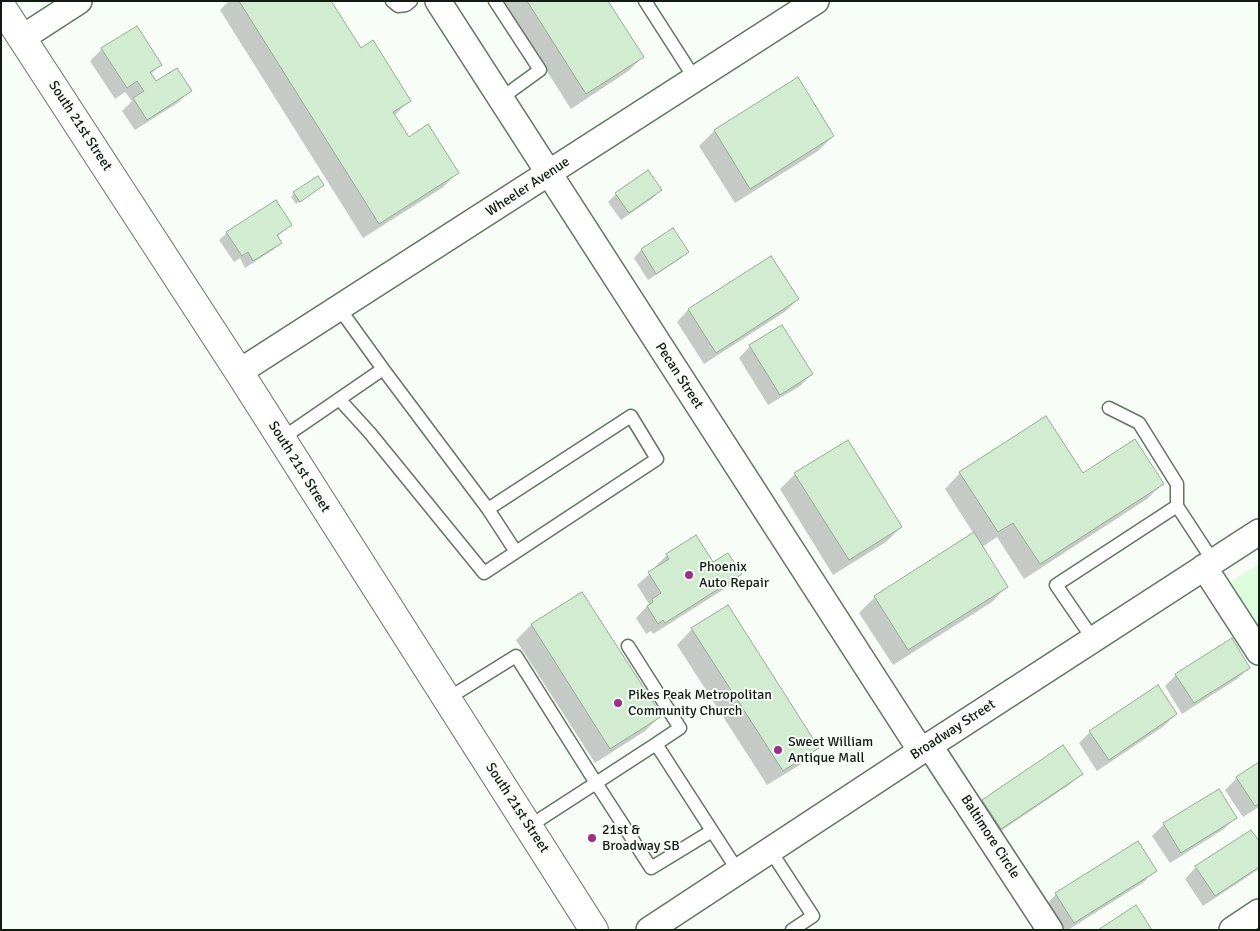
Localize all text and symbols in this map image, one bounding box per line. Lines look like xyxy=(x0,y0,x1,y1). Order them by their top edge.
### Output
street label: South 21st Street xyxy=(45,78,115,174)
street label: Wheeler Avenue xyxy=(483,154,573,220)
street label: Pecan Street xyxy=(651,340,707,412)
street label: South 21st Street xyxy=(264,418,334,516)
place label: Phoenix Auto Repair xyxy=(699,559,769,592)
marker: Phoenix Auto Repair xyxy=(683,569,695,581)
place label: Pikes Peak Metropolitan Community Church xyxy=(628,687,772,720)
street label: Broadway Street xyxy=(907,696,999,764)
marker: Pikes Peak Metropolitan Community Church xyxy=(612,697,624,709)
place label: Sweet William Antique Mall xyxy=(788,734,873,766)
marker: Sweet William Antique Mall xyxy=(772,744,784,756)
street label: South 21st Street xyxy=(482,760,552,856)
street label: Baltimore Circle xyxy=(957,792,1023,882)
place label: 21st & Broadway SB xyxy=(602,822,680,854)
marker: 21st & Broadway SB xyxy=(586,832,598,844)

